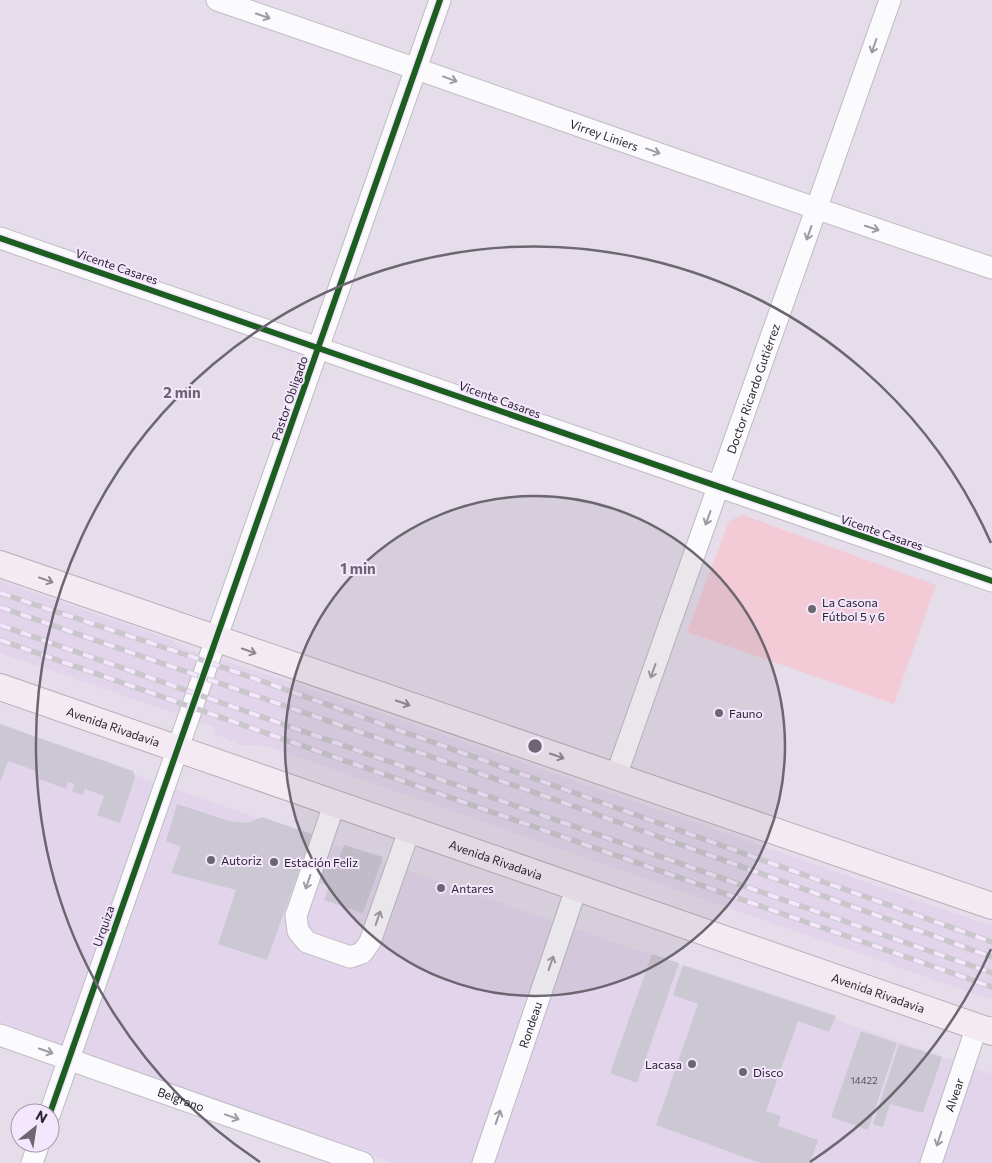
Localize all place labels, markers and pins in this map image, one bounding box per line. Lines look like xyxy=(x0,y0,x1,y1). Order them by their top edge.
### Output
place label: La Casona Fútbol 5 y 6 xyxy=(822,595,885,623)
marker: La Casona Fútbol 5 y 6 xyxy=(806,603,818,615)
place label: Fauno xyxy=(729,706,763,720)
marker: Fauno xyxy=(713,707,725,719)
centre of rings xyxy=(526,737,544,755)
place label: Autoriz xyxy=(221,853,262,867)
marker: Autoriz xyxy=(205,854,217,866)
place label: Estación Feliz xyxy=(284,855,358,869)
marker: Estación Feliz xyxy=(268,856,280,868)
place label: Antares xyxy=(451,881,494,895)
marker: Antares xyxy=(435,882,447,894)
place label: Lacasa xyxy=(645,1057,682,1071)
marker: Lacasa xyxy=(686,1058,698,1070)
place label: Disco xyxy=(753,1065,784,1079)
marker: Disco xyxy=(737,1066,749,1078)

